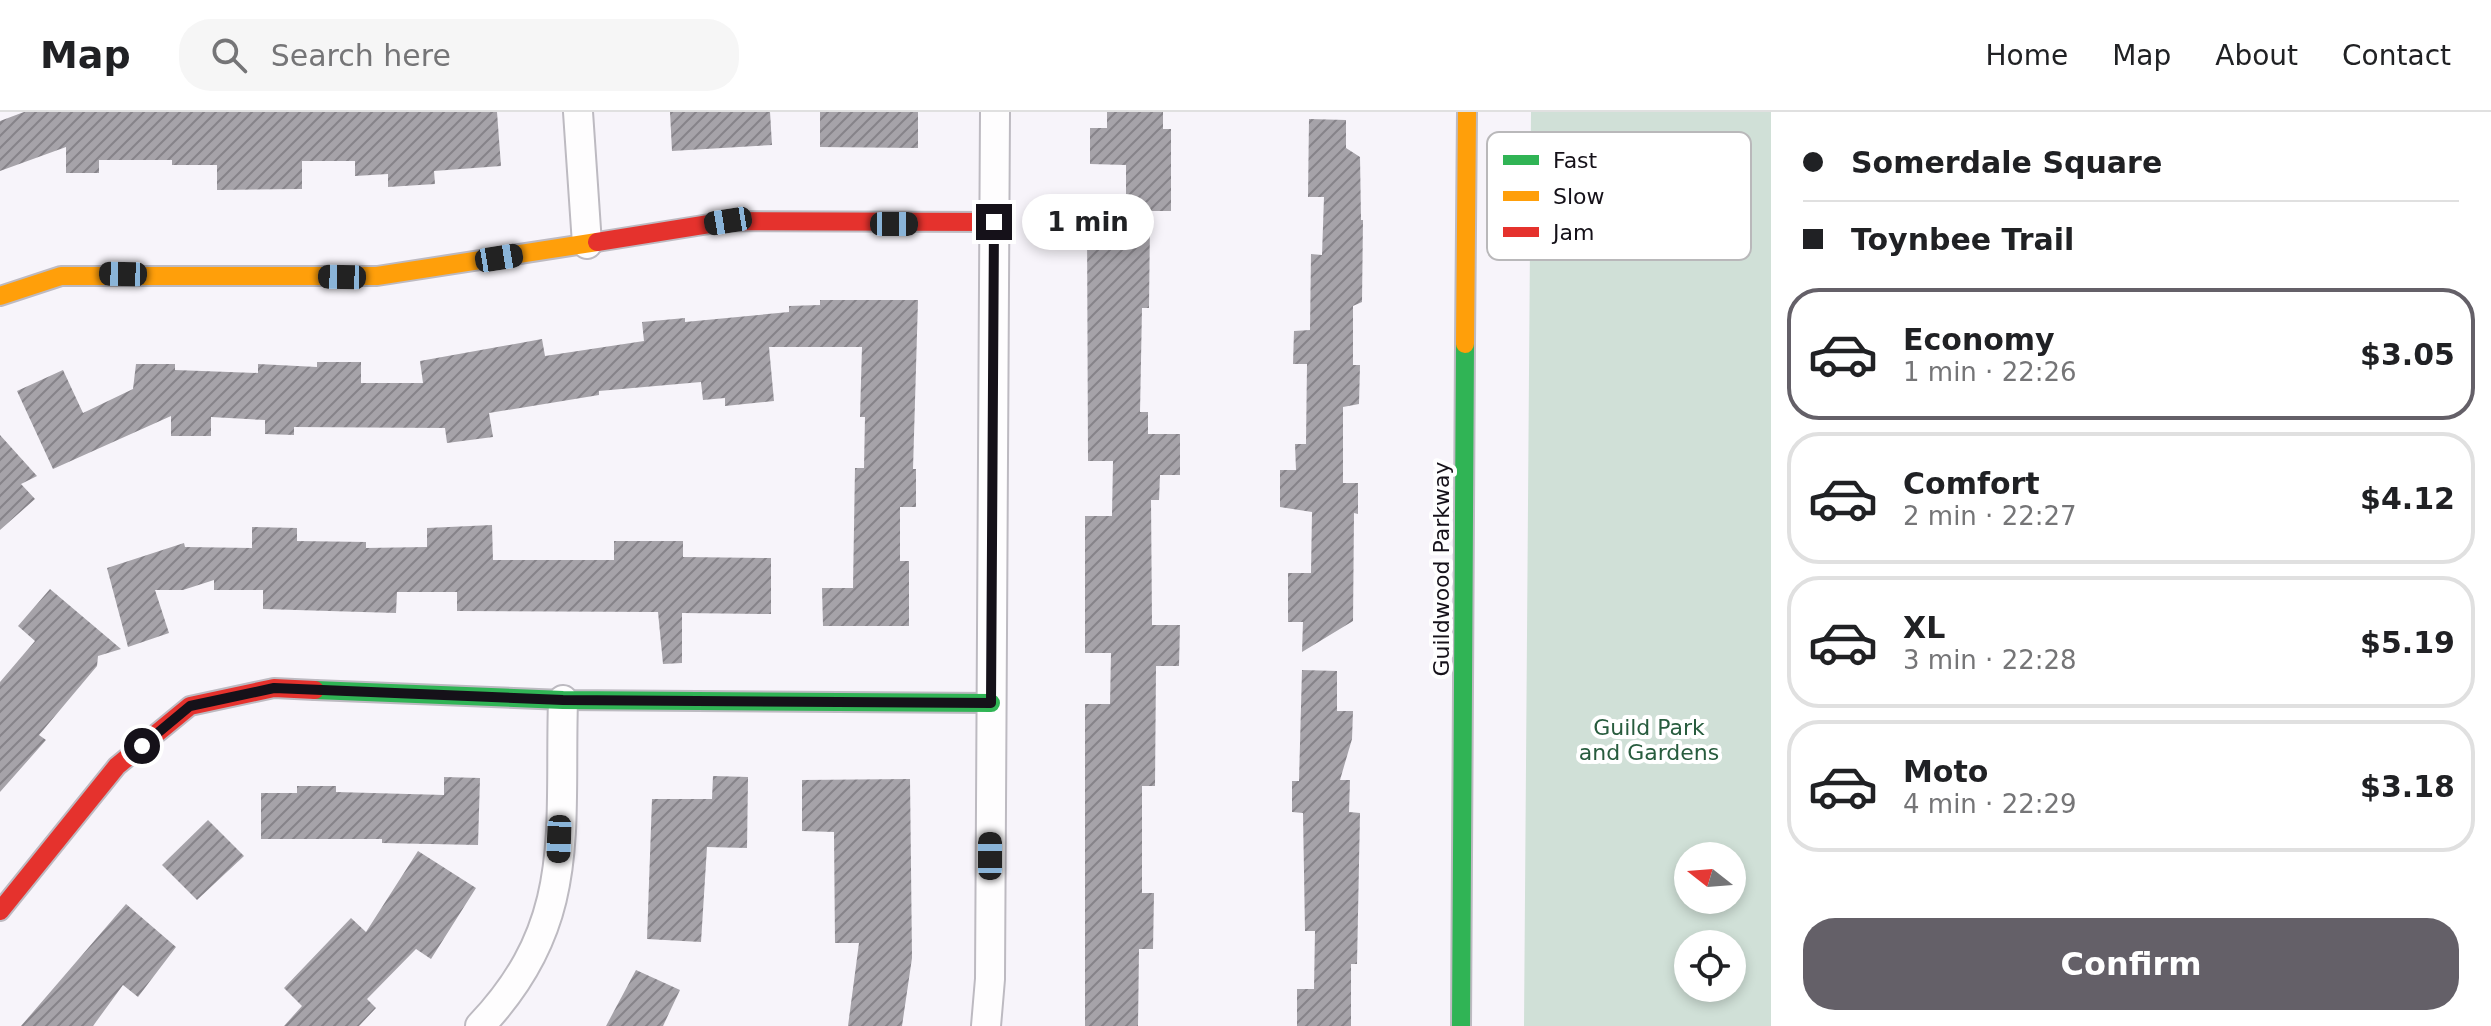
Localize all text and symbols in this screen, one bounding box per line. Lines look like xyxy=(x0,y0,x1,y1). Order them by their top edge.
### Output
search box xyxy=(179,19,739,91)
text: Map xyxy=(40,33,131,77)
icon: search xyxy=(207,33,251,77)
text: Search here xyxy=(271,38,451,73)
text: Home xyxy=(1985,39,2068,72)
text: Map xyxy=(2112,39,2171,72)
text: About xyxy=(2215,39,2298,72)
text: Contact xyxy=(2342,39,2451,72)
legend xyxy=(1487,132,1751,260)
text: Somerdale Square xyxy=(1851,145,2162,180)
text: Fast xyxy=(1553,148,1598,173)
text: Slow xyxy=(1553,184,1605,209)
callout: 1 min xyxy=(1022,194,1154,250)
route end xyxy=(976,204,1012,240)
car xyxy=(702,205,754,237)
text: 1 min xyxy=(1047,207,1129,237)
car xyxy=(870,212,918,236)
text: Jam xyxy=(1551,220,1594,245)
text: Toynbee Trail xyxy=(1851,222,2074,257)
car xyxy=(473,242,525,274)
car xyxy=(99,262,147,286)
car xyxy=(318,265,366,289)
icon: car xyxy=(1807,318,1879,390)
text: Economy xyxy=(1903,322,2055,357)
text: $3.05 xyxy=(2360,337,2455,372)
text: 1 min · 22:26 xyxy=(1903,357,2077,387)
street label: Guildwood Parkway xyxy=(1429,461,1454,677)
icon: car xyxy=(1807,462,1879,534)
text: Comfort xyxy=(1903,466,2040,501)
text: $4.12 xyxy=(2360,481,2455,516)
text: 2 min · 22:27 xyxy=(1903,501,2077,531)
icon: car xyxy=(1807,606,1879,678)
text: XL xyxy=(1903,610,1945,645)
text: $5.19 xyxy=(2360,625,2455,660)
text: 3 min · 22:28 xyxy=(1903,645,2077,675)
park label: Guild Park and Gardens xyxy=(1579,715,1719,765)
route start xyxy=(124,728,160,764)
icon: car xyxy=(1807,750,1879,822)
text: Moto xyxy=(1903,754,1988,789)
text: $3.18 xyxy=(2360,769,2455,804)
text: 4 min · 22:29 xyxy=(1903,789,2077,819)
car xyxy=(546,815,572,863)
car xyxy=(978,832,1002,880)
north arrow xyxy=(1674,842,1746,914)
map controls xyxy=(1674,842,1746,1002)
button: Confirm xyxy=(1803,918,2459,1010)
button: locate xyxy=(1674,930,1746,1002)

